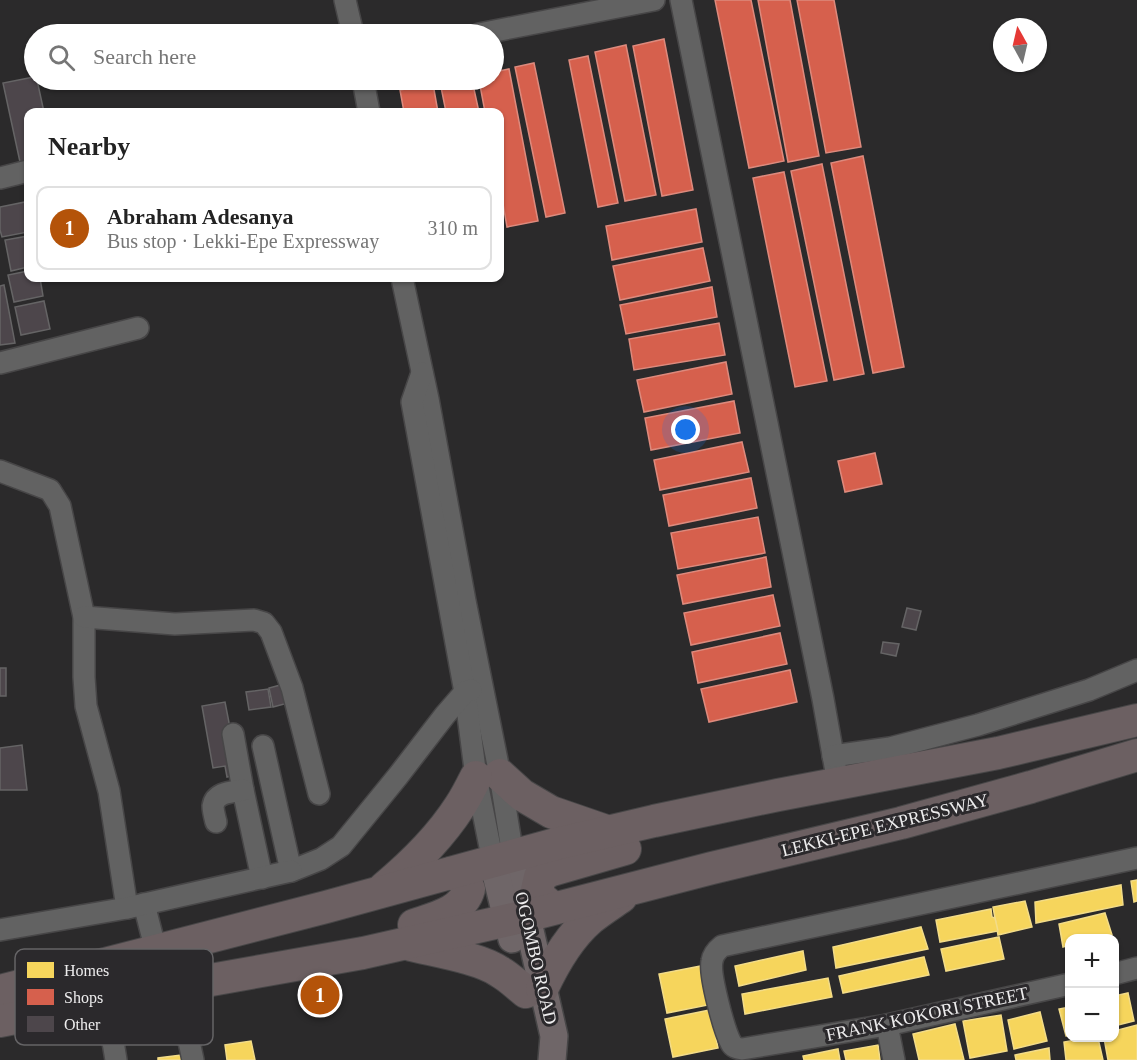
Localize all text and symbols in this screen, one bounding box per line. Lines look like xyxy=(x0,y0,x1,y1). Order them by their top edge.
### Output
north arrow xyxy=(993,18,1047,72)
search box xyxy=(24,24,504,90)
icon: search xyxy=(45,41,78,74)
text: Search here xyxy=(93,44,196,69)
text: Nearby xyxy=(48,132,130,161)
text: Abraham Adesanya xyxy=(107,204,293,229)
text: 1 xyxy=(65,217,75,239)
text: 310 m xyxy=(427,217,478,239)
text: Bus stop · Lekki-Epe Expressway xyxy=(107,230,379,252)
your location xyxy=(671,415,700,444)
street label: LEKKI-EPE EXPRESSWAY xyxy=(779,790,991,860)
street label: OGOMBO ROAD xyxy=(511,890,561,1026)
map controls xyxy=(1065,934,1119,1042)
button: + xyxy=(1065,934,1119,988)
legend xyxy=(15,949,213,1045)
text: Homes xyxy=(64,962,109,979)
pin: 1 xyxy=(300,972,340,1018)
street label: FRANK KOKORI STREET xyxy=(824,983,1030,1045)
button: − xyxy=(1065,988,1119,1042)
text: Shops xyxy=(64,989,103,1007)
text: Other xyxy=(64,1016,101,1033)

